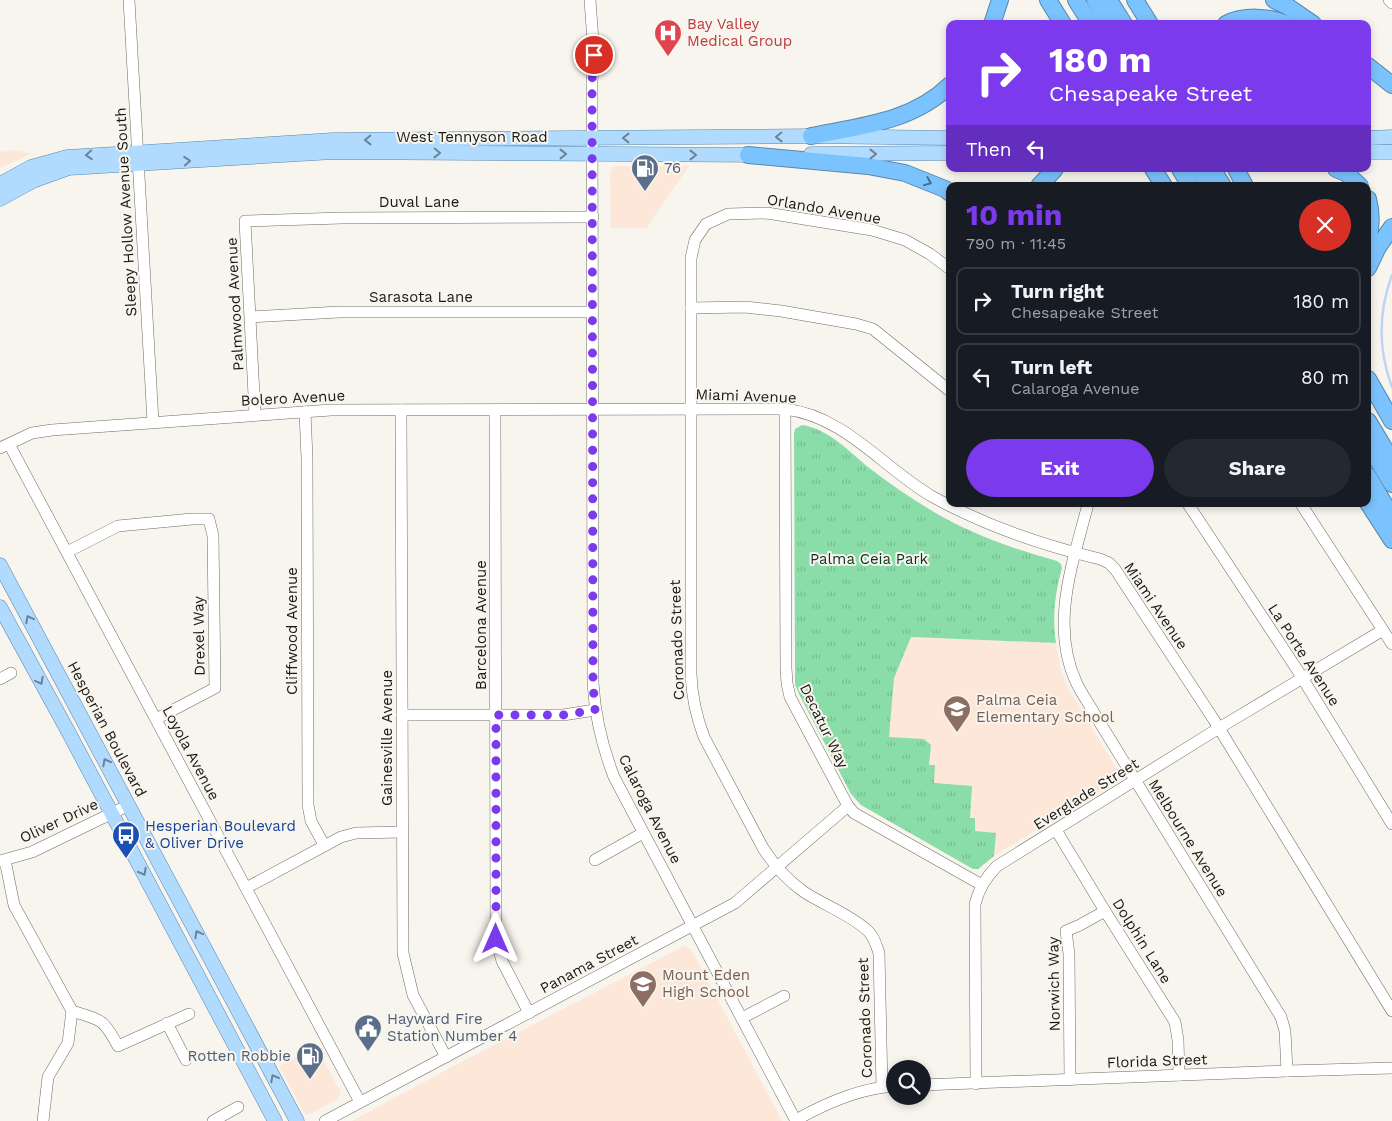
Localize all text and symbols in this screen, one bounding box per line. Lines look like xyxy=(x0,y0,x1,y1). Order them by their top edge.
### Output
place label: Bay Valley Medical Group xyxy=(687,15,792,50)
hospital icon: Bay Valley Medical Group xyxy=(653,18,683,57)
pin xyxy=(573,34,615,76)
text: 180 m xyxy=(1049,39,1152,81)
icon: right xyxy=(966,40,1031,105)
icon: arrive xyxy=(580,41,608,69)
text: Chesapeake Street xyxy=(1049,81,1252,106)
street label: Sleepy Hollow Avenue South xyxy=(112,107,140,317)
street label: West Tennyson Road xyxy=(396,128,548,146)
one-way arrow xyxy=(775,132,782,142)
one-way arrow xyxy=(621,133,629,143)
one-way arrow xyxy=(364,134,372,145)
icon: left xyxy=(1022,135,1050,163)
text: Then xyxy=(966,138,1012,161)
one-way arrow xyxy=(434,148,441,158)
one-way arrow xyxy=(560,149,567,159)
one-way arrow xyxy=(870,149,877,159)
one-way arrow xyxy=(85,150,93,161)
one-way arrow xyxy=(690,150,697,160)
fuel station icon: 76 xyxy=(630,153,660,192)
one-way arrow xyxy=(183,155,191,166)
place label: 76 xyxy=(664,159,681,177)
one-way arrow xyxy=(923,176,932,187)
street label: Orlando Avenue xyxy=(766,190,882,228)
street label: Duval Lane xyxy=(379,193,459,211)
text: 10 min xyxy=(966,197,1062,232)
button: close xyxy=(1299,199,1351,251)
text: 790 m · 11:45 xyxy=(966,234,1066,253)
street label: Palmwood Avenue xyxy=(223,237,247,371)
text: Turn right xyxy=(1011,280,1104,303)
icon: right xyxy=(968,287,996,315)
street label: Sarasota Lane xyxy=(369,288,473,306)
text: 180 m xyxy=(1293,290,1349,313)
text: Chesapeake Street xyxy=(1011,303,1159,322)
text: Turn left xyxy=(1011,356,1092,379)
icon: left xyxy=(968,363,996,391)
text: 80 m xyxy=(1301,366,1349,389)
text: Calaroga Avenue xyxy=(1011,379,1139,398)
street label: Miami Avenue xyxy=(695,385,797,407)
street label: Bolero Avenue xyxy=(240,386,346,410)
button: Exit xyxy=(966,439,1154,497)
button: Share xyxy=(1164,439,1351,497)
park label: Palma Ceia Park xyxy=(810,550,929,568)
street label: Miami Avenue xyxy=(1120,559,1192,653)
street label: Barcelona Avenue xyxy=(472,560,490,690)
street label: Cliffwood Avenue xyxy=(283,567,301,695)
street label: Coronado Street xyxy=(666,579,688,701)
street label: Drexel Way xyxy=(189,596,209,676)
street label: La Porte Avenue xyxy=(1264,600,1344,710)
one-way arrow xyxy=(25,615,35,624)
street label: Hesperian Boulevard xyxy=(64,658,150,800)
street label: Gainesville Avenue xyxy=(378,670,396,806)
one-way arrow xyxy=(34,675,44,684)
street label: Decatur Way xyxy=(796,681,852,771)
place label: Palma Ceia Elementary School xyxy=(976,691,1115,726)
school or university icon: Palma Ceia Elementary School xyxy=(942,694,972,733)
street label: Loyola Avenue xyxy=(159,703,223,803)
street label: Calaroga Avenue xyxy=(615,751,685,867)
street label: Everglade Street xyxy=(1030,754,1143,834)
one-way arrow xyxy=(102,758,112,767)
street label: Melbourne Avenue xyxy=(1145,776,1231,900)
street label: Oliver Drive xyxy=(17,795,101,847)
place label: Hesperian Boulevard & Oliver Drive xyxy=(145,817,296,852)
bus stop icon: Hesperian Boulevard & Oliver Drive xyxy=(111,820,141,859)
one-way arrow xyxy=(136,867,146,876)
street label: Dolphin Lane xyxy=(1109,895,1175,987)
position arrow xyxy=(469,912,521,964)
street label: Panama Street xyxy=(537,930,642,997)
one-way arrow xyxy=(194,931,204,940)
street label: Norwich Way xyxy=(1044,936,1064,1031)
street label: Coronado Street xyxy=(854,957,876,1079)
place label: Mount Eden High School xyxy=(662,966,750,1001)
school or university icon: Mount Eden High School xyxy=(628,969,658,1008)
place label: Hayward Fire Station Number 4 xyxy=(387,1010,517,1045)
public building icon: Hayward Fire Station Number 4 xyxy=(353,1013,383,1052)
fuel station icon: Rotten Robbie xyxy=(295,1041,325,1080)
place label: Rotten Robbie xyxy=(188,1047,291,1065)
street label: Florida Street xyxy=(1106,1050,1208,1072)
map controls xyxy=(886,1060,931,1105)
button: search xyxy=(886,1060,931,1105)
one-way arrow xyxy=(270,1074,280,1083)

